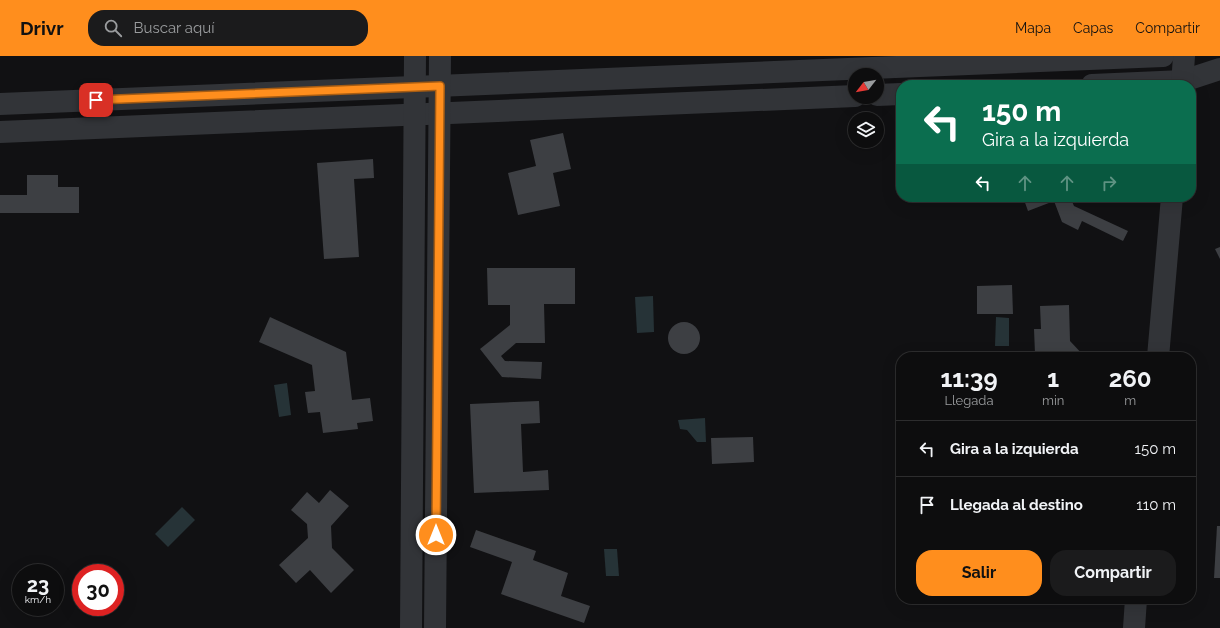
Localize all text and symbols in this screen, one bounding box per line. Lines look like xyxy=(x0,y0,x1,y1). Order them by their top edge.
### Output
search box xyxy=(88,10,368,46)
text: Drivr xyxy=(20,17,64,39)
icon: search xyxy=(102,17,124,39)
text: Buscar aquí xyxy=(134,19,214,37)
text: Mapa xyxy=(1015,20,1051,36)
text: Capas xyxy=(1073,20,1113,36)
text: Compartir xyxy=(1135,20,1200,36)
north arrow xyxy=(848,68,884,104)
map controls xyxy=(848,68,884,148)
pin xyxy=(79,83,113,117)
icon: arrive xyxy=(85,89,107,111)
text: 150 m xyxy=(982,95,1061,128)
icon: left xyxy=(916,96,968,148)
button: layers xyxy=(848,112,884,148)
text: Gira a la izquierda xyxy=(982,129,1129,150)
icon: left xyxy=(972,172,994,194)
icon: ahead xyxy=(1014,172,1036,194)
icon: ahead xyxy=(1056,172,1078,194)
icon: right xyxy=(1098,172,1120,194)
text: 11:39 xyxy=(940,364,998,393)
text: 1 xyxy=(1047,364,1059,393)
text: 260 xyxy=(1109,364,1152,393)
text: Llegada xyxy=(944,393,994,408)
text: min xyxy=(1042,393,1064,408)
text: m xyxy=(1124,393,1136,408)
icon: left xyxy=(916,438,938,460)
text: Gira a la izquierda xyxy=(950,440,1079,458)
text: 150 m xyxy=(1135,440,1176,458)
icon: arrive xyxy=(916,494,938,516)
text: Llegada al destino xyxy=(950,496,1083,514)
text: 110 m xyxy=(1136,496,1176,514)
position arrow xyxy=(415,514,457,556)
button: Salir xyxy=(916,550,1042,596)
button: Compartir xyxy=(1050,550,1176,596)
speed limit sign: 30 xyxy=(72,564,124,616)
text: 23 xyxy=(27,573,49,597)
text: km/h xyxy=(25,594,51,605)

